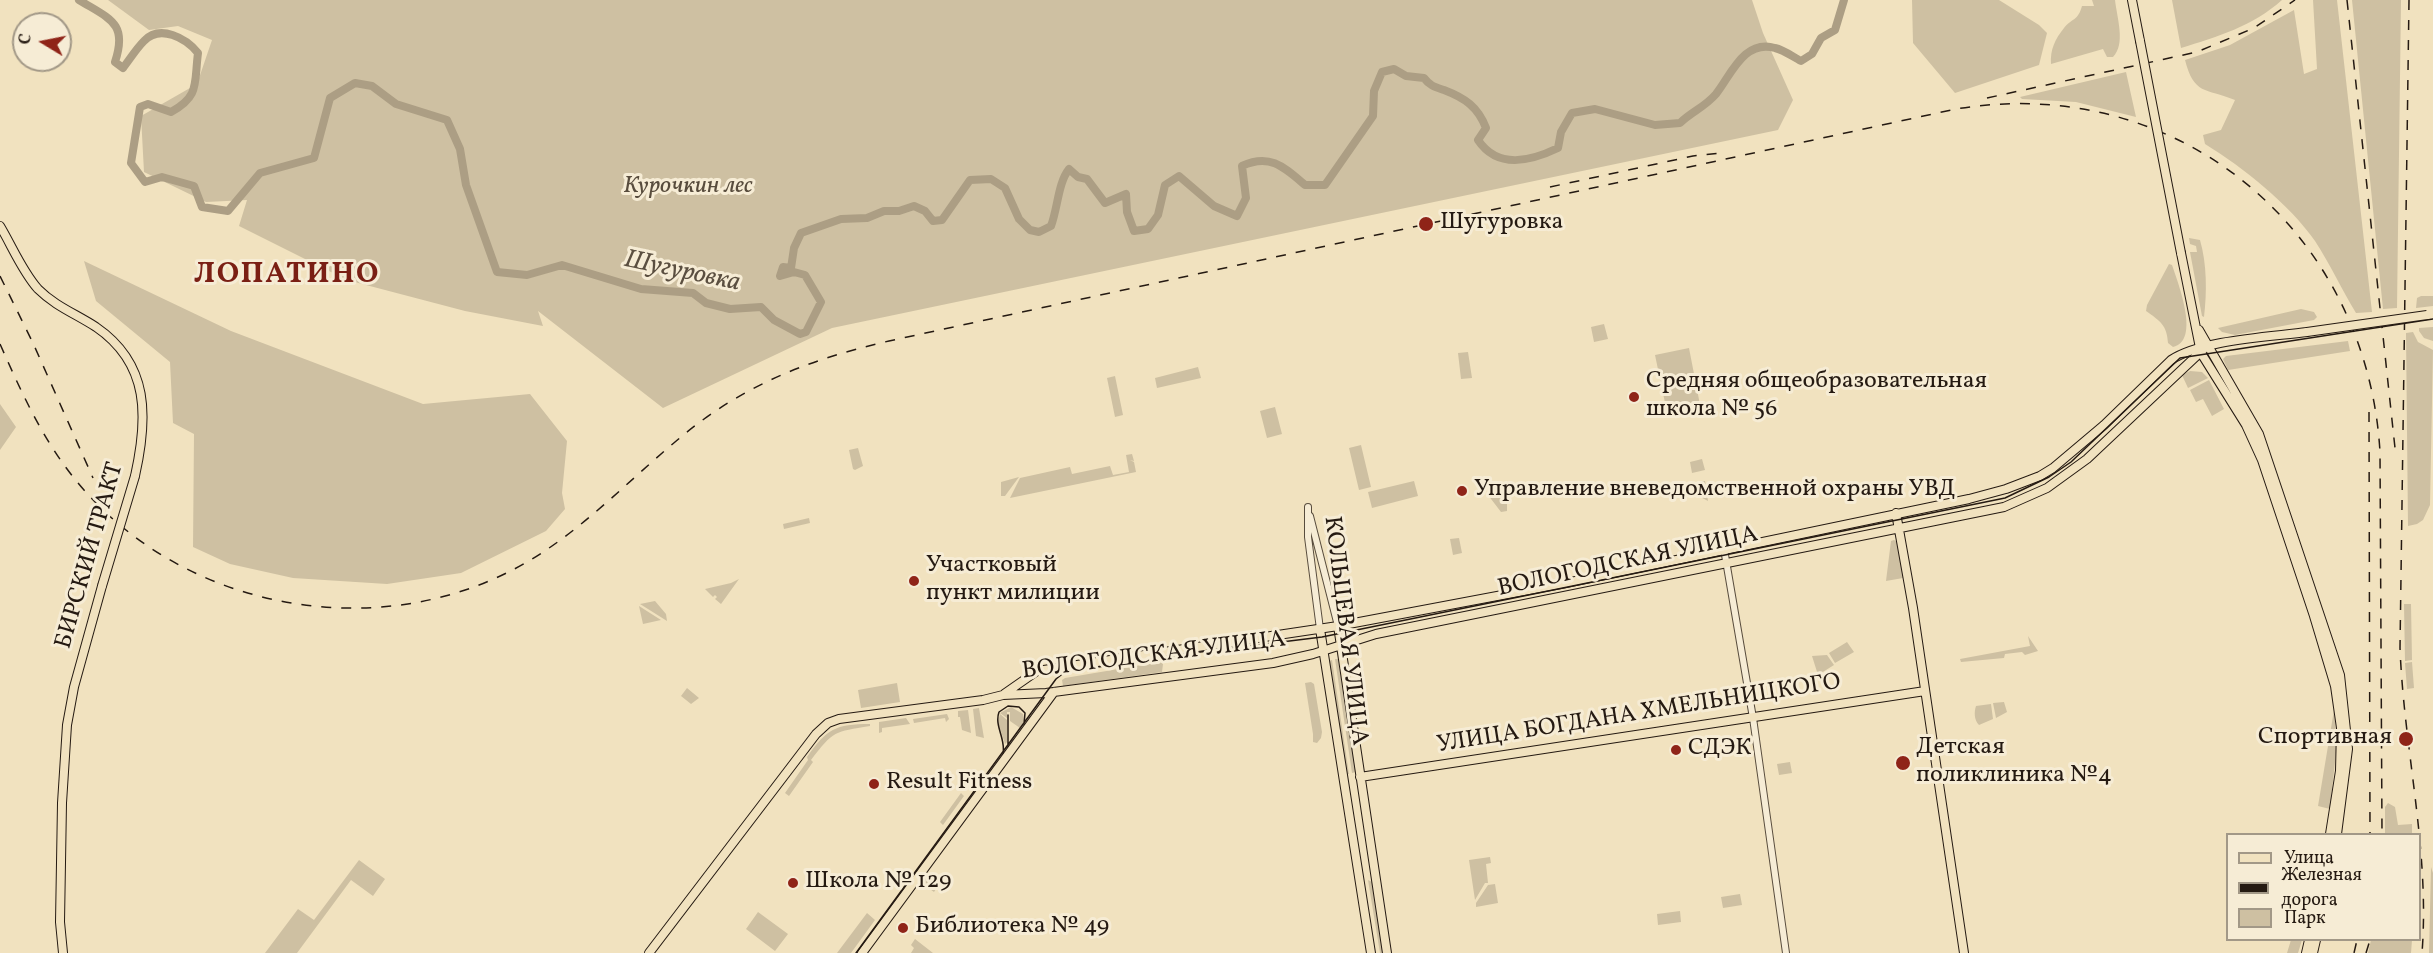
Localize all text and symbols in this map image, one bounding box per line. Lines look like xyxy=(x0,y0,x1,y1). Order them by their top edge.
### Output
north arrow xyxy=(12,12,72,72)
text: С xyxy=(15,32,38,46)
park label: Курочкин лес xyxy=(623,174,753,202)
place label: Шугуровка xyxy=(1440,210,1563,238)
marker: Шугуровка xyxy=(1417,215,1435,233)
water label: Шугуровка xyxy=(621,246,743,300)
district label: ЛОПАТИНО xyxy=(194,258,380,294)
place label: Средняя общеобразовательная школа № 56 xyxy=(1646,369,1987,425)
marker: Средняя общеобразовательная школа № 56 xyxy=(1627,390,1641,404)
street label: БИРСКИЙ ТРАКТ xyxy=(51,459,131,653)
place label: Управление вневедомственной охраны УВД xyxy=(1474,477,1956,505)
marker: Управление вневедомственной охраны УВД xyxy=(1455,484,1469,498)
street label: КОЛЬЦЕВАЯ УЛИЦА xyxy=(1316,515,1372,747)
street label: ВОЛОГОДСКАЯ УЛИЦА xyxy=(1495,521,1761,605)
place label: Участковый пункт милиции xyxy=(926,553,1100,609)
marker: Участковый пункт милиции xyxy=(907,574,921,588)
street label: ВОЛОГОДСКАЯ УЛИЦА xyxy=(1021,627,1287,687)
street label: УЛИЦА БОГДАНА ХМЕЛЬНИЦКОГО xyxy=(1435,669,1843,761)
place label: Спортивная xyxy=(2258,725,2392,753)
marker: Спортивная xyxy=(2397,730,2415,748)
place label: Детская поликлиника №4 xyxy=(1916,735,2112,791)
place label: СДЭК xyxy=(1688,736,1752,764)
marker: СДЭК xyxy=(1669,743,1683,757)
marker: Детская поликлиника №4 xyxy=(1894,754,1912,772)
place label: Result Fitness xyxy=(886,770,1032,798)
marker: Result Fitness xyxy=(867,777,881,791)
legend xyxy=(2226,833,2421,941)
text: Улица xyxy=(2284,846,2334,871)
text: Железная дорога xyxy=(2281,863,2362,913)
place label: Школа № 129 xyxy=(805,869,952,897)
marker: Школа № 129 xyxy=(786,876,800,890)
text: Парк xyxy=(2284,906,2326,931)
place label: Библиотека № 49 xyxy=(915,914,1109,942)
marker: Библиотека № 49 xyxy=(896,921,910,935)

